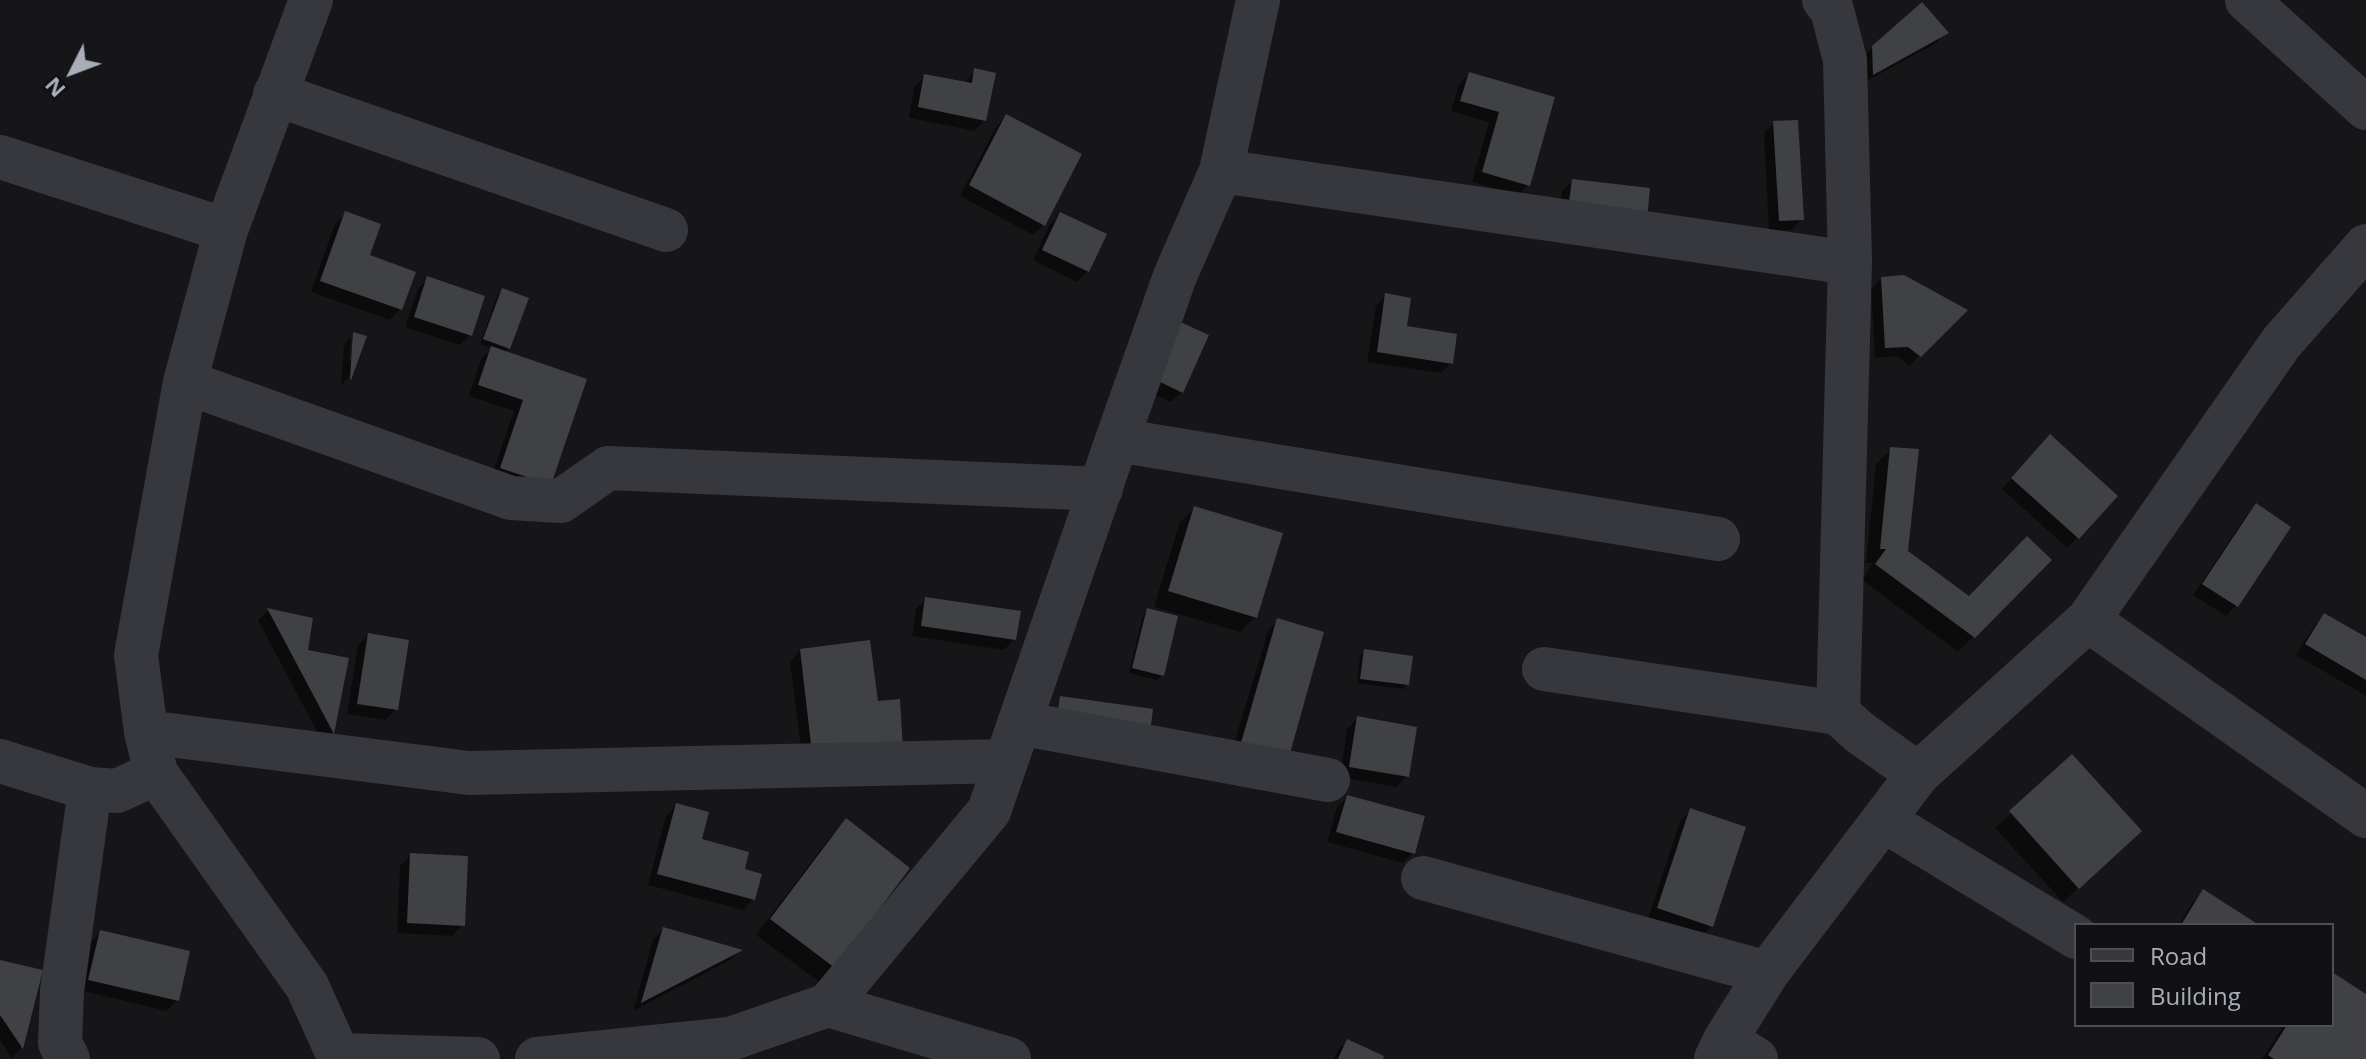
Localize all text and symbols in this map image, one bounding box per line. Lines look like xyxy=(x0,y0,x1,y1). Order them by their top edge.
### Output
north arrow xyxy=(32,32,112,112)
text: N xyxy=(37,71,71,105)
legend xyxy=(2074,923,2334,1027)
text: Road xyxy=(2150,939,2207,972)
text: Building xyxy=(2150,979,2241,1012)

